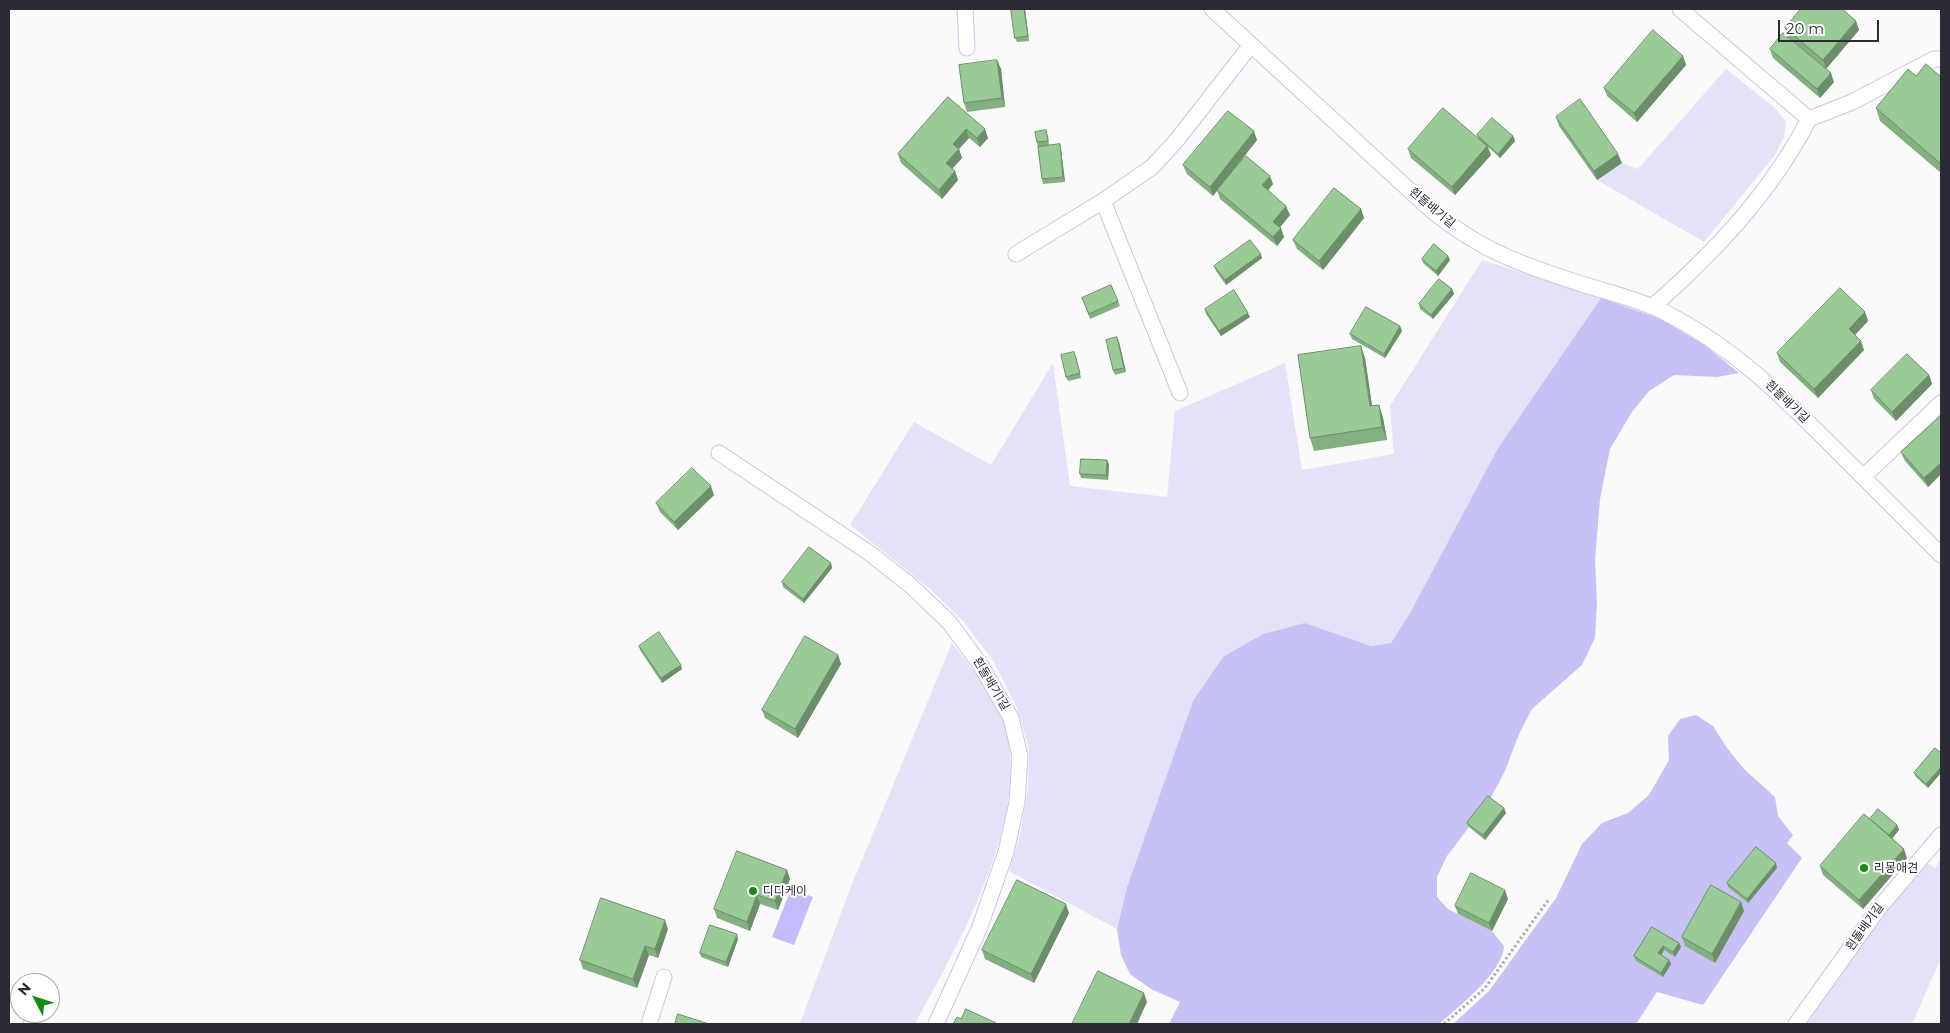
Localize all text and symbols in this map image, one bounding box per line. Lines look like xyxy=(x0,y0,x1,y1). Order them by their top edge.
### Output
scale bar xyxy=(1780,10,1881,42)
text: 20 m xyxy=(1786,19,1824,38)
street label: 흰돌배기길 xyxy=(1406,185,1458,231)
street label: 흰돌배기길 xyxy=(1762,378,1812,426)
street label: 흰돌배기1길 xyxy=(969,655,1013,713)
place label: 리몽애견 xyxy=(1874,861,1918,875)
marker: 리몽애견 xyxy=(1858,862,1870,874)
place label: 디디케이 xyxy=(763,884,807,898)
marker: 디디케이 xyxy=(747,885,759,897)
street label: 흰돌배기길 xyxy=(1843,900,1887,954)
north arrow xyxy=(10,973,60,1023)
text: N xyxy=(14,979,35,999)

